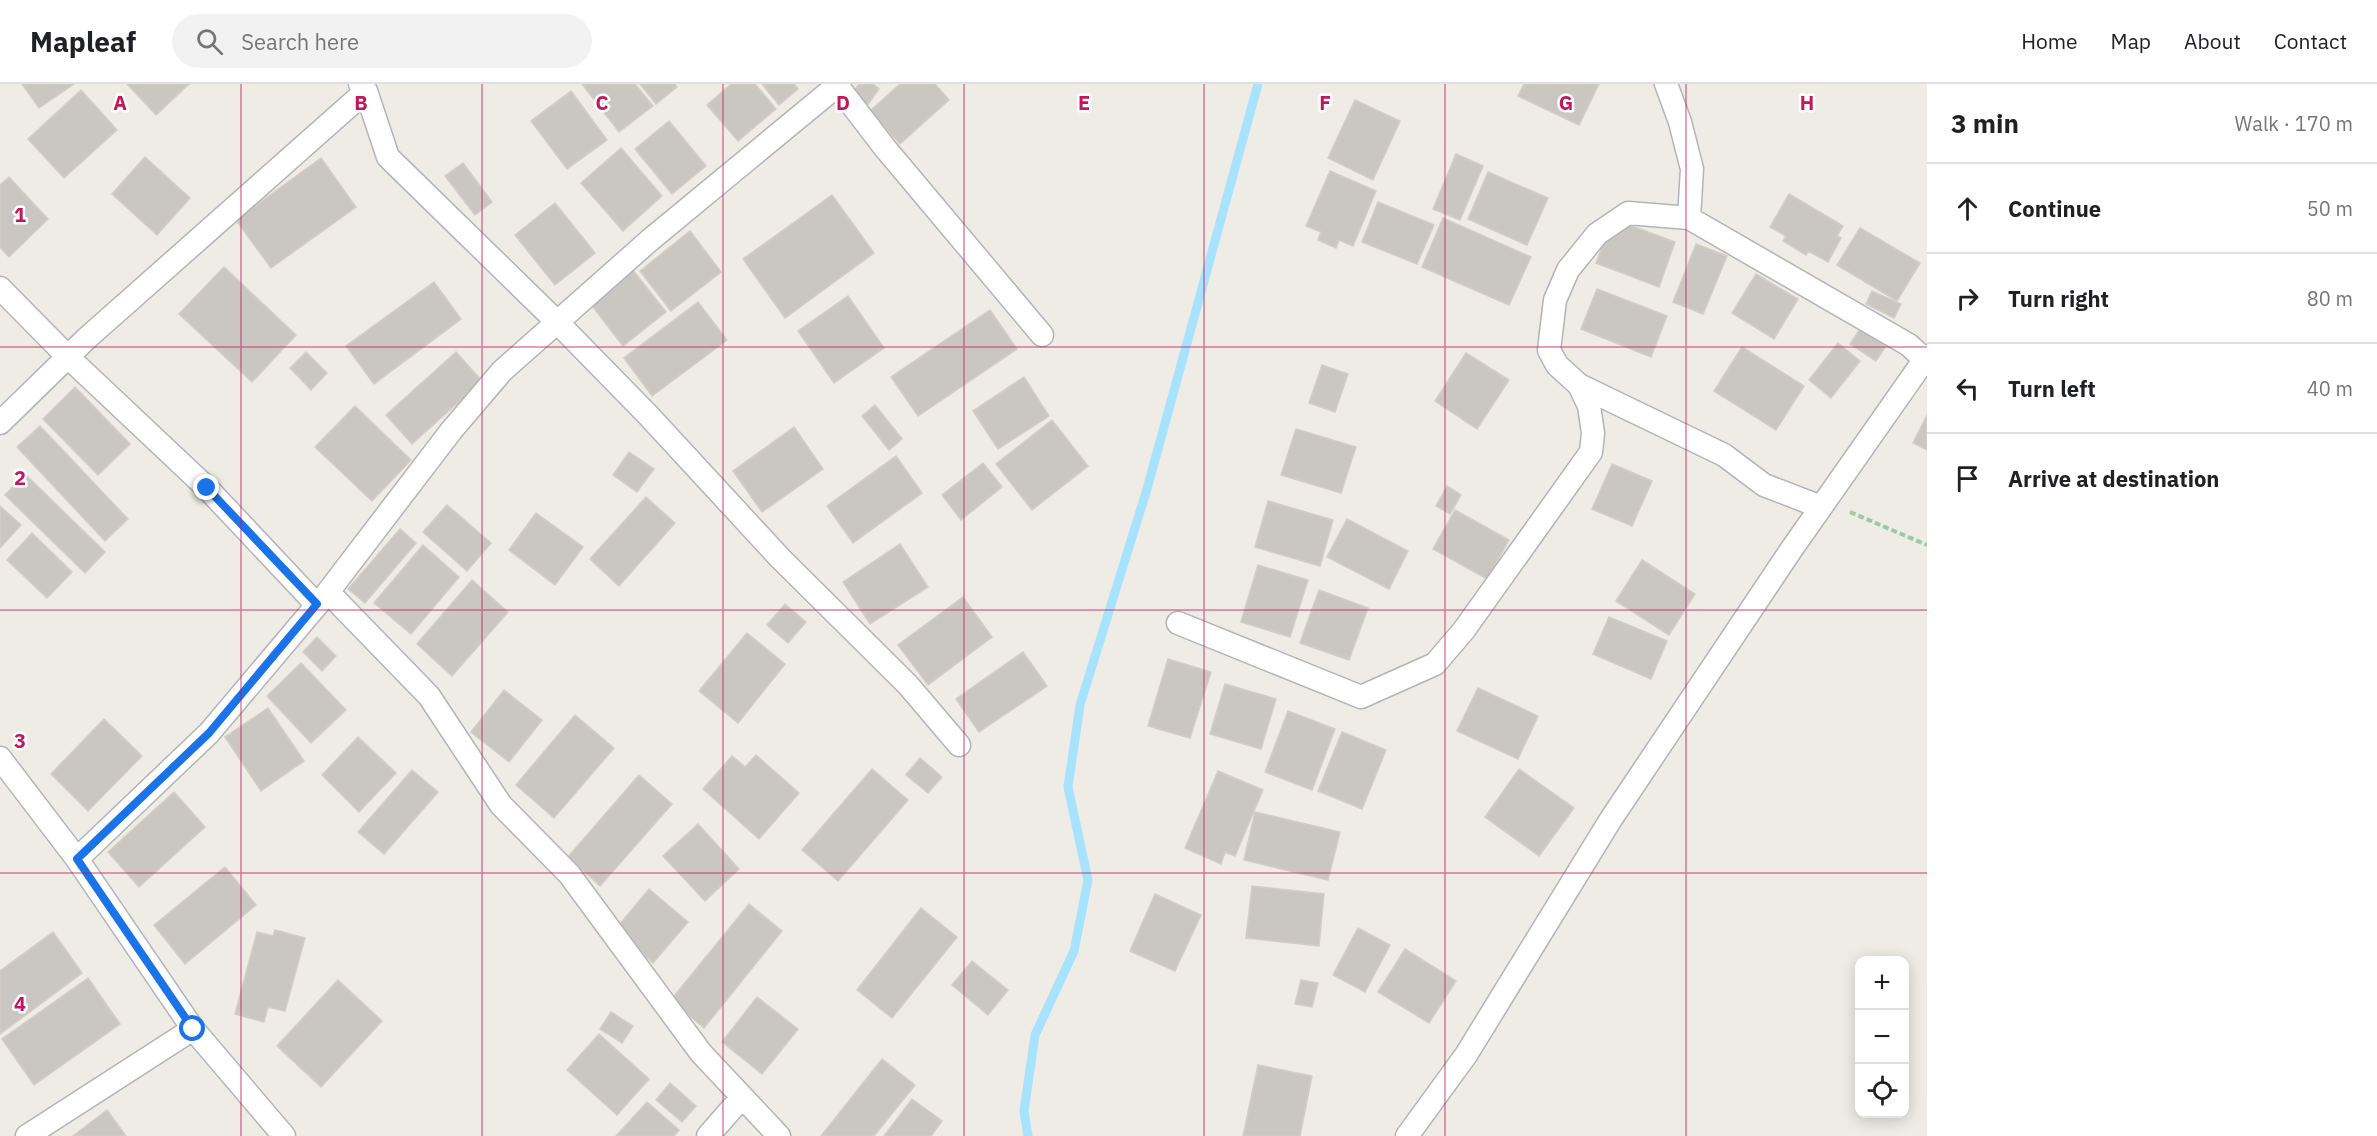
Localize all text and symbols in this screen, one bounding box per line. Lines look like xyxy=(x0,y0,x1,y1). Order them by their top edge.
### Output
search box xyxy=(172,14,592,68)
text: Mapleaf xyxy=(30,23,136,60)
icon: search xyxy=(193,25,226,58)
text: Search here xyxy=(241,27,359,56)
text: Home xyxy=(2021,27,2078,55)
text: Map xyxy=(2111,27,2151,55)
text: About xyxy=(2184,27,2241,55)
text: Contact xyxy=(2274,27,2347,55)
text: A xyxy=(113,89,127,116)
text: B xyxy=(354,89,368,116)
text: C xyxy=(595,89,609,116)
text: D xyxy=(836,89,850,116)
text: E xyxy=(1078,89,1090,116)
text: F xyxy=(1319,89,1331,116)
text: G xyxy=(1559,89,1573,116)
text: H xyxy=(1800,89,1814,116)
text: 3 min xyxy=(1951,106,2019,140)
text: Walk · 170 m xyxy=(2235,110,2353,137)
icon: ahead xyxy=(1951,192,1984,225)
text: Continue xyxy=(2008,194,2101,223)
text: 50 m xyxy=(2307,195,2353,222)
text: 1 xyxy=(14,201,26,228)
icon: right xyxy=(1951,282,1984,315)
text: Turn right xyxy=(2008,284,2109,313)
text: 80 m xyxy=(2307,285,2353,312)
icon: left xyxy=(1951,372,1984,405)
text: Turn left xyxy=(2008,374,2096,403)
text: 40 m xyxy=(2307,375,2353,402)
icon: arrive xyxy=(1951,462,1984,495)
text: 2 xyxy=(14,464,26,491)
text: Arrive at destination xyxy=(2008,464,2219,493)
route end xyxy=(193,474,219,500)
text: 3 xyxy=(14,727,26,754)
map controls xyxy=(1855,956,1909,1118)
button: + xyxy=(1855,956,1909,1010)
text: 4 xyxy=(14,990,26,1017)
button: − xyxy=(1855,1010,1909,1064)
route start xyxy=(179,1015,205,1041)
button: locate xyxy=(1855,1064,1909,1118)

